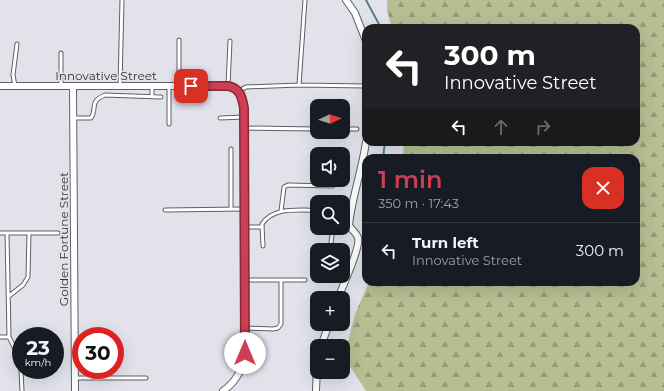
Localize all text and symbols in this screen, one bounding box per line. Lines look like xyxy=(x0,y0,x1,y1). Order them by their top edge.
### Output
text: 300 m xyxy=(444,38,536,72)
icon: left xyxy=(378,40,430,92)
street label: Innovative Street xyxy=(55,68,157,83)
pin xyxy=(174,69,208,103)
text: Innovative Street xyxy=(444,72,596,94)
icon: arrive xyxy=(180,75,202,97)
north arrow xyxy=(310,99,350,139)
map controls xyxy=(310,99,350,379)
icon: left xyxy=(448,116,470,138)
icon: ahead xyxy=(490,116,512,138)
icon: right xyxy=(532,116,554,138)
button: sound xyxy=(310,147,350,187)
text: 1 min xyxy=(378,165,442,194)
button: close xyxy=(582,167,624,209)
street label: Golden Fortune Street xyxy=(56,172,71,306)
button: search xyxy=(310,195,350,235)
text: 350 m · 17:43 xyxy=(378,195,459,211)
text: Turn left xyxy=(412,233,479,252)
icon: left xyxy=(378,240,400,262)
text: 300 m xyxy=(576,241,624,260)
button: layers xyxy=(310,243,350,283)
text: Innovative Street xyxy=(412,252,522,268)
button: + xyxy=(310,291,350,331)
speed limit sign: 30 xyxy=(72,327,124,379)
position arrow xyxy=(224,332,266,374)
text: 23 xyxy=(26,336,50,360)
button: − xyxy=(310,339,350,379)
text: km/h xyxy=(25,356,51,369)

